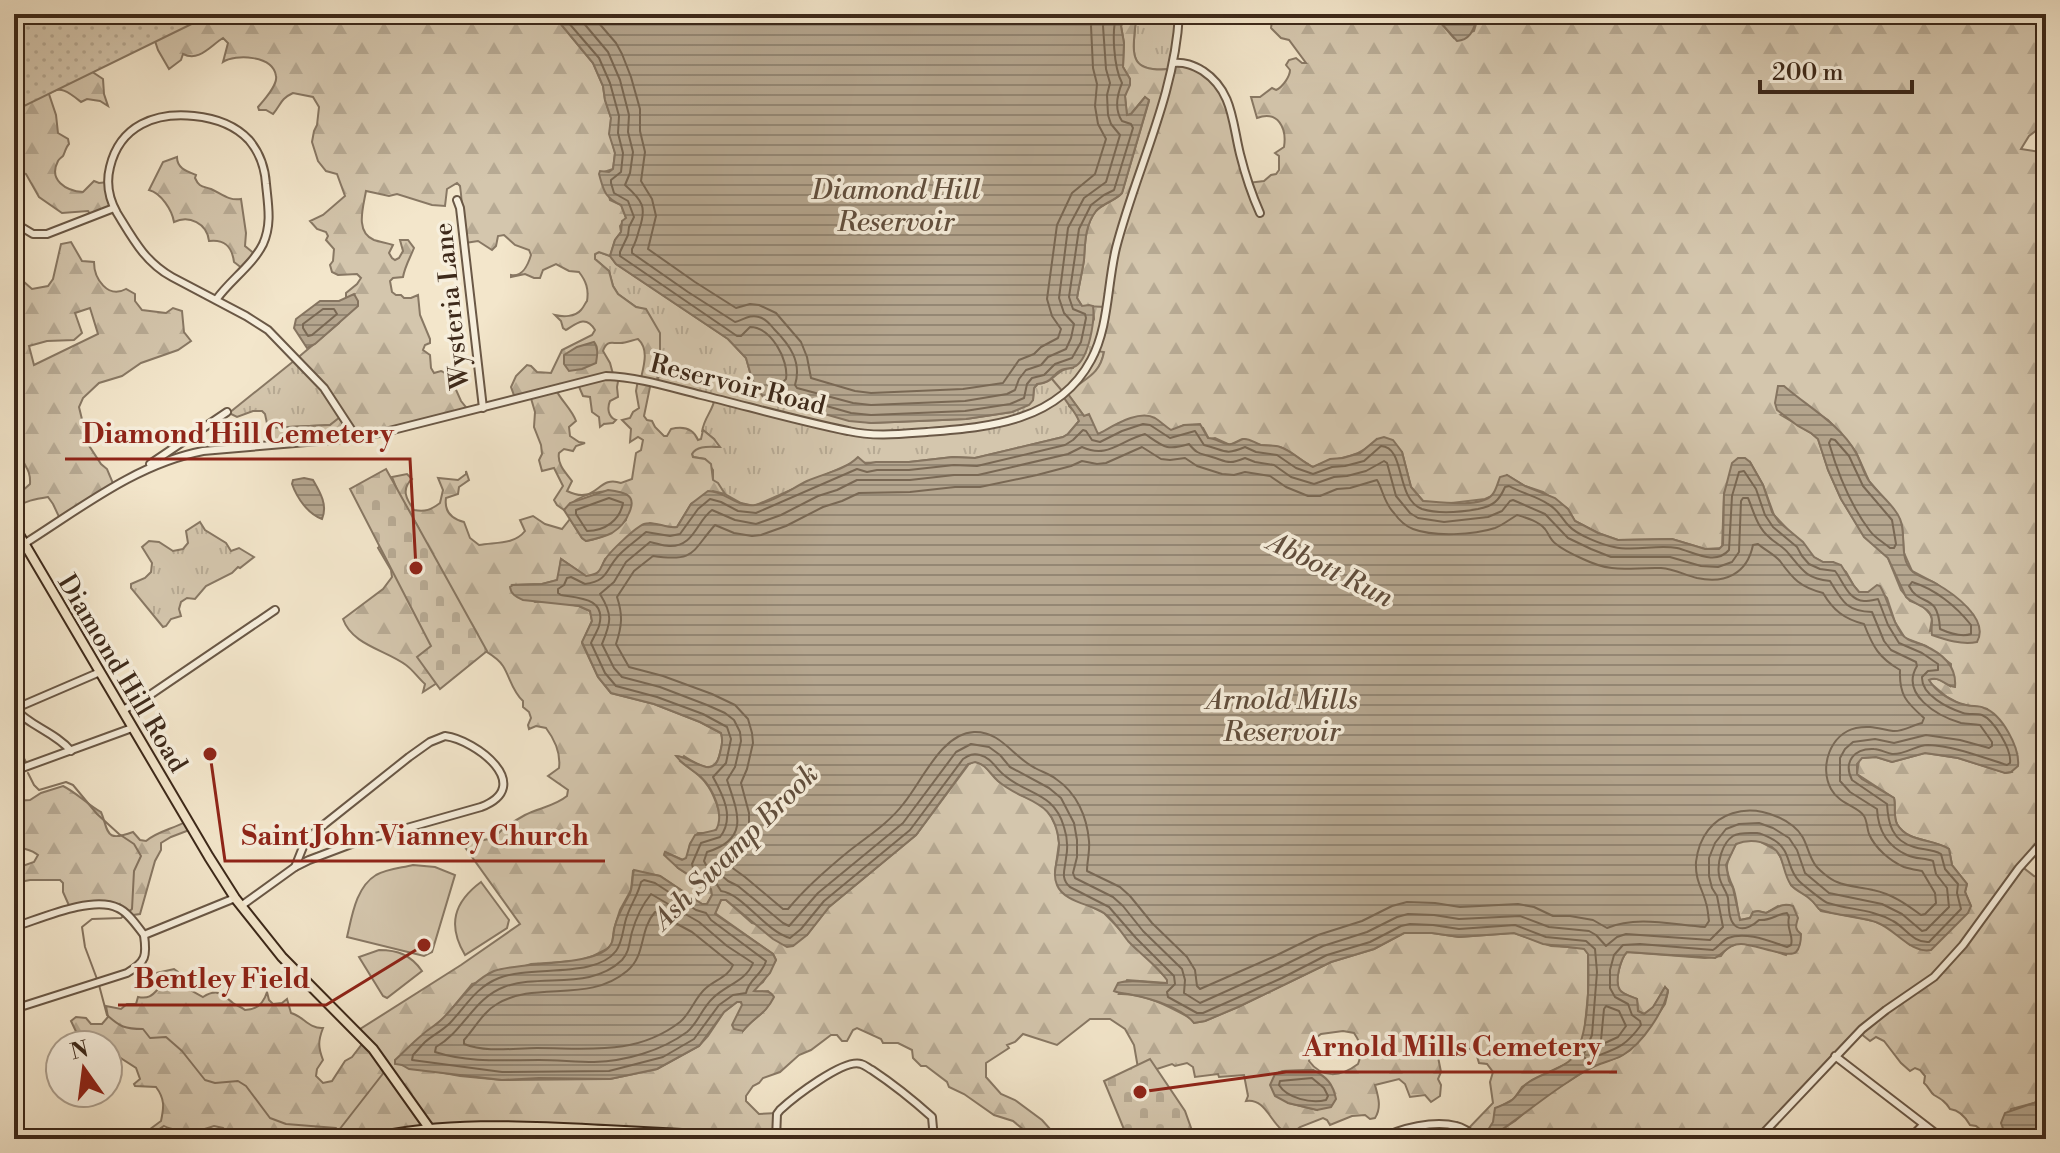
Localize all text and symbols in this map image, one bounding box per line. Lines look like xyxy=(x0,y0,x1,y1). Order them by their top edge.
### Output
scale bar xyxy=(1760,44,1912,94)
text: 200 m xyxy=(1772,58,1843,88)
water label: Diamond Hill Reservoir xyxy=(810,173,981,240)
street label: Wysteria Lane xyxy=(427,221,477,392)
street label: Reservoir Road xyxy=(647,348,829,422)
callout: Diamond Hill Cemetery xyxy=(65,407,410,459)
text: Diamond Hill Cemetery xyxy=(82,417,395,452)
water label: Abbott Run xyxy=(1259,524,1399,616)
street label: Diamond Hill Road xyxy=(50,569,194,779)
water label: Arnold Mills Reservoir xyxy=(1203,683,1358,750)
water label: Ash Swamp Brook xyxy=(644,757,826,939)
callout: Saint John Vianney Church xyxy=(225,809,605,861)
text: Saint John Vianney Church xyxy=(241,819,589,854)
callout: Bentley Field xyxy=(118,953,326,1005)
text: Bentley Field xyxy=(134,962,311,997)
callout: Arnold Mills Cemetery xyxy=(1286,1020,1617,1072)
north arrow xyxy=(44,1029,124,1109)
text: Arnold Mills Cemetery xyxy=(1302,1030,1602,1065)
text: N xyxy=(68,1036,92,1066)

